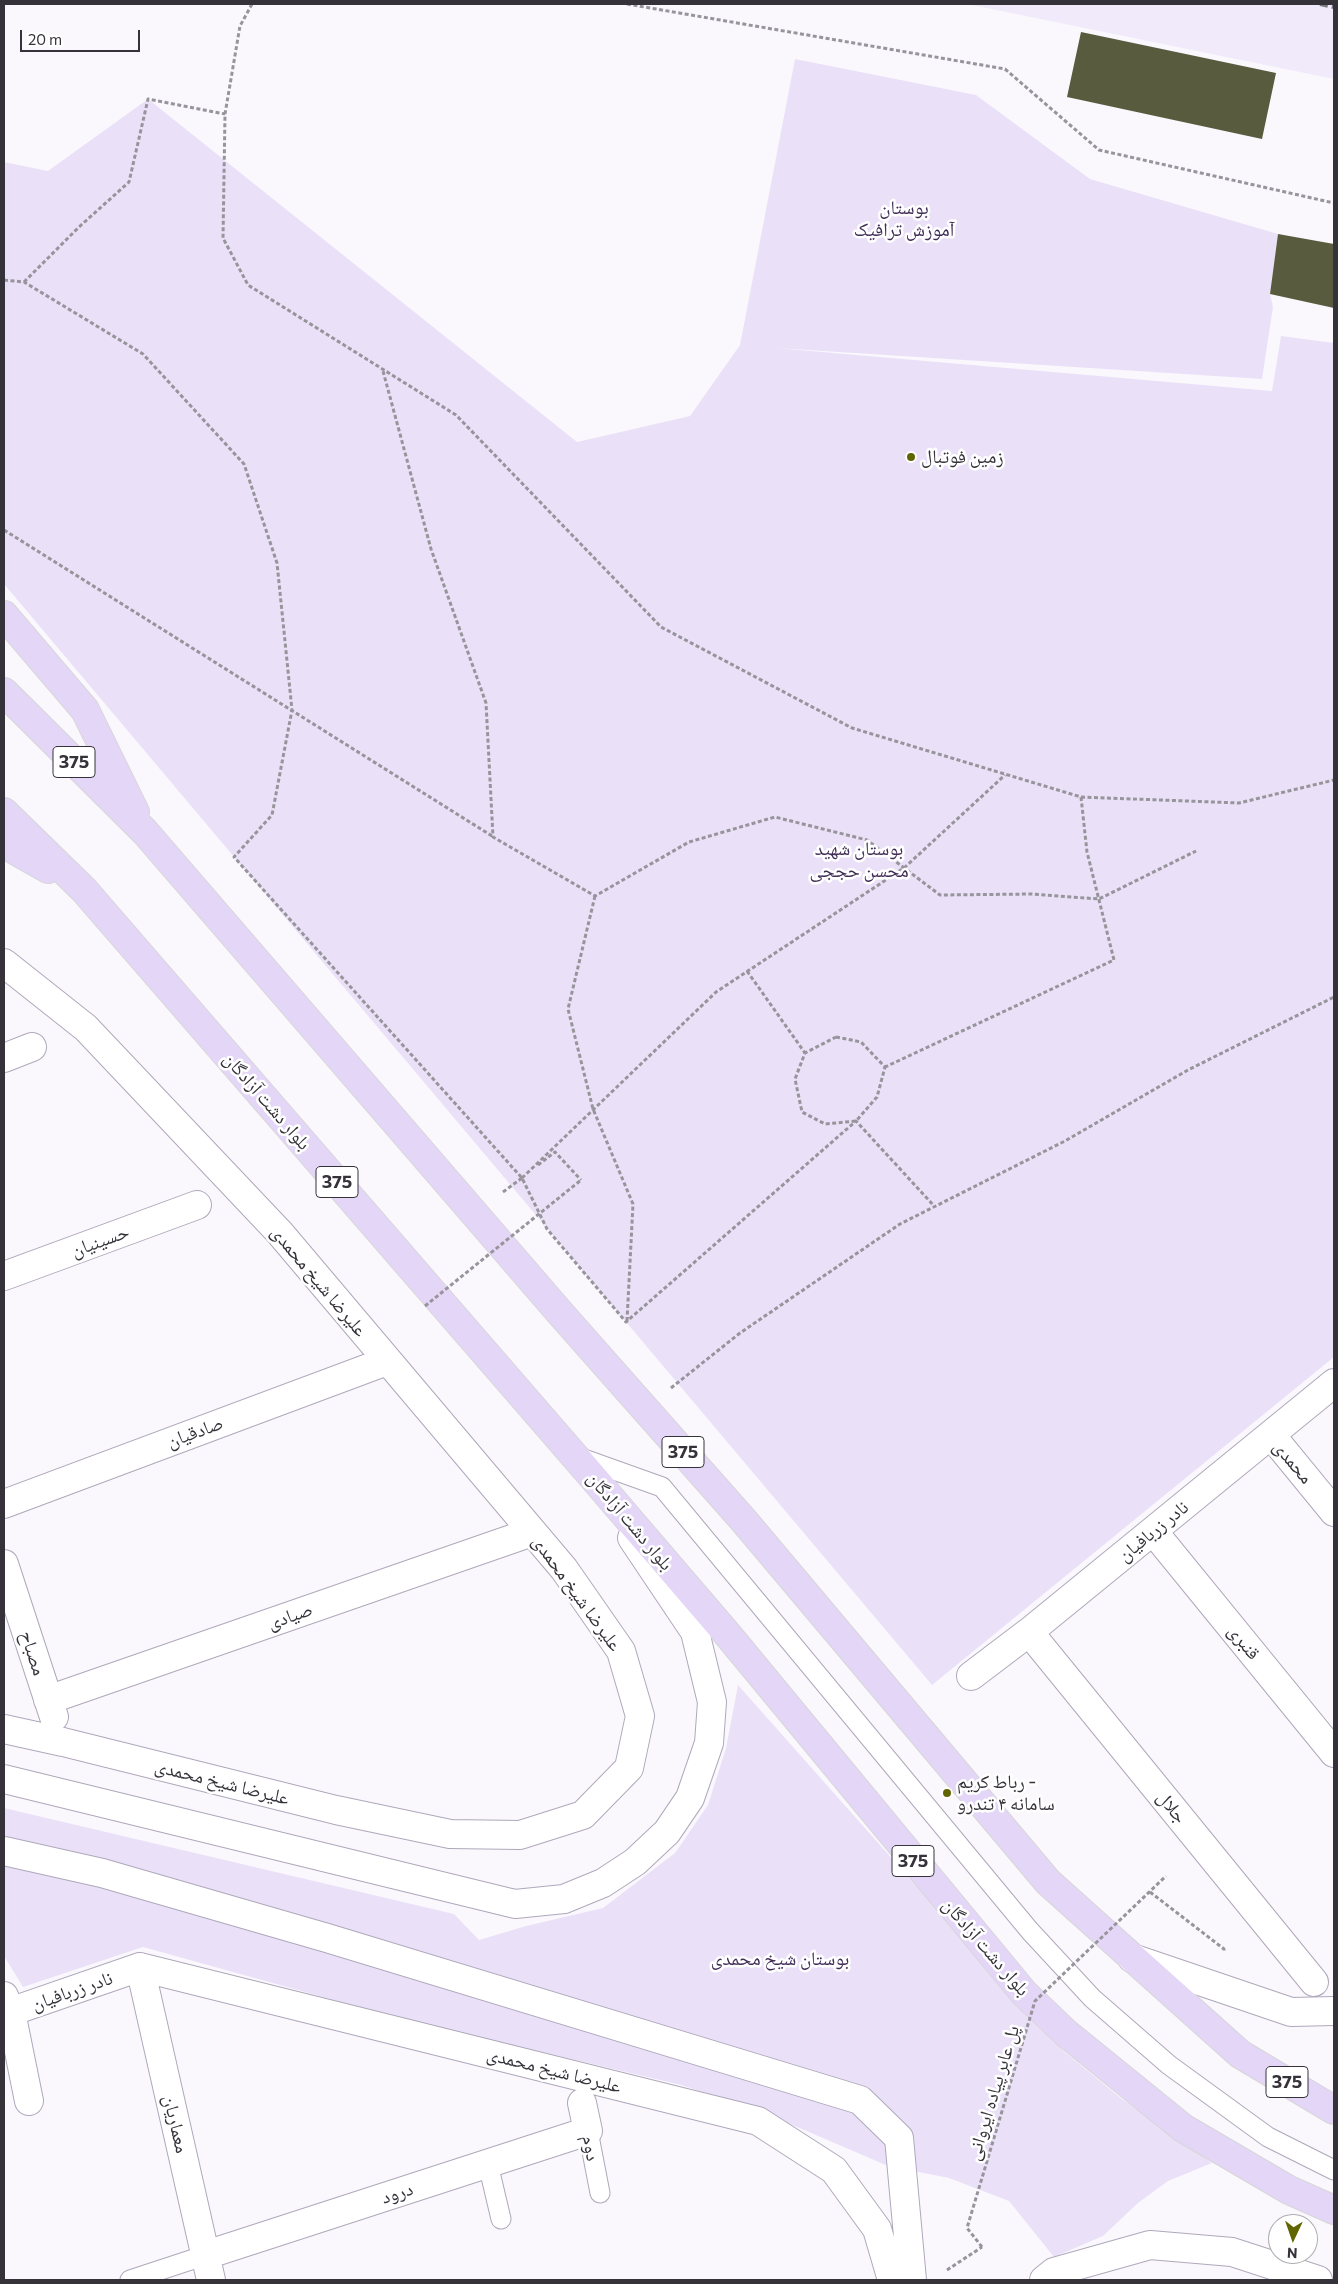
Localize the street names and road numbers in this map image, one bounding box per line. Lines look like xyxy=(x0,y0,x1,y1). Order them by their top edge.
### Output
road number: 375 xyxy=(53,746,95,778)
street label: بلوار دشت آزادگان xyxy=(218,1048,316,1154)
road number: 375 xyxy=(316,1166,358,1198)
street label: حسینیان xyxy=(68,1220,132,1262)
street label: علیرضا شیخ محمدی xyxy=(266,1221,372,1341)
street label: صادقیان xyxy=(164,1411,226,1453)
road number: 375 xyxy=(662,1436,704,1468)
street label: محمدی xyxy=(1268,1436,1318,1488)
street label: بلوار دشت آزادگان xyxy=(582,1467,678,1575)
street label: نادر زربافیان xyxy=(1113,1496,1193,1566)
street label: علیرضا شیخ محمدی xyxy=(527,1531,627,1655)
street label: صیادی xyxy=(264,1598,316,1634)
street label: قنبری xyxy=(1223,1620,1265,1664)
street label: مصباح xyxy=(15,1628,51,1678)
street label: علیرضا شیخ محمدی xyxy=(152,1754,292,1810)
street label: جلال xyxy=(1152,1786,1192,1828)
road number: 375 xyxy=(892,1845,934,1876)
street label: بلوار دشت آزادگان xyxy=(937,1894,1035,2000)
street label: نادر زربافیان xyxy=(28,1966,116,2016)
street label: پل عابر پیاده ایروانی xyxy=(962,2023,1024,2163)
street label: علیرضا شیخ محمدی xyxy=(484,2042,624,2098)
road number: 375 xyxy=(1266,2066,1308,2098)
street label: معماریان xyxy=(158,2093,194,2155)
street label: دوم xyxy=(577,2133,605,2163)
street label: درود xyxy=(378,2177,416,2209)

